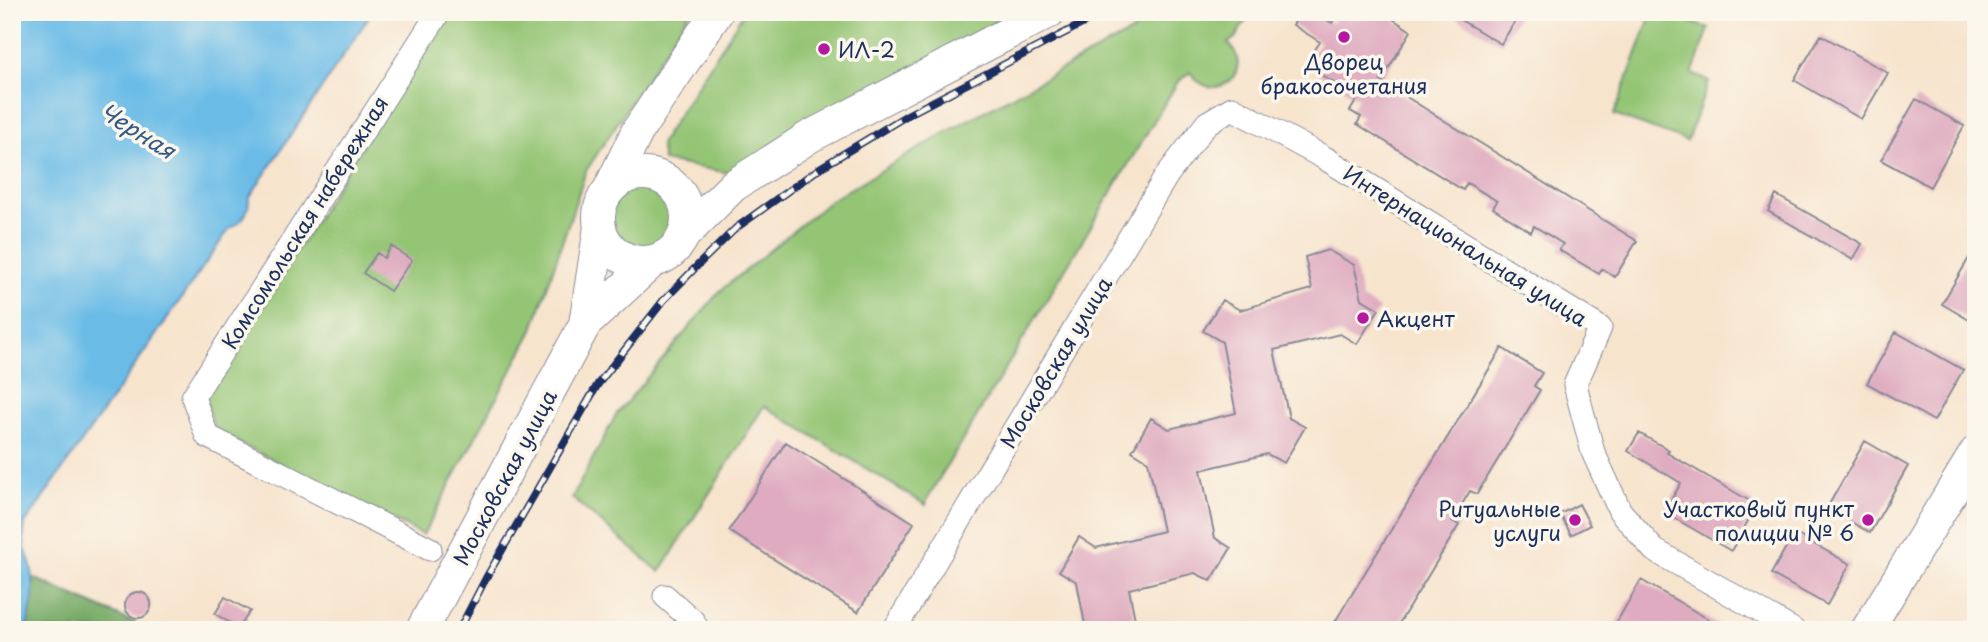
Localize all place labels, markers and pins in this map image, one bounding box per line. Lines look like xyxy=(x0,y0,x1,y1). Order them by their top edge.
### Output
marker: Дворец бракосочетания xyxy=(1336,29,1352,45)
place label: ИЛ-2 xyxy=(838,33,895,65)
marker: ИЛ-2 xyxy=(816,41,832,57)
place label: Дворец бракосочетания xyxy=(1260,45,1428,101)
place label: Акцент xyxy=(1377,302,1456,334)
marker: Акцент xyxy=(1355,310,1371,326)
place label: Ритуальные услуги xyxy=(1438,492,1561,548)
place label: Участковый пункт полиции № 6 xyxy=(1664,492,1855,548)
marker: Ритуальные услуги xyxy=(1567,512,1583,528)
marker: Участковый пункт полиции № 6 xyxy=(1860,512,1876,528)

